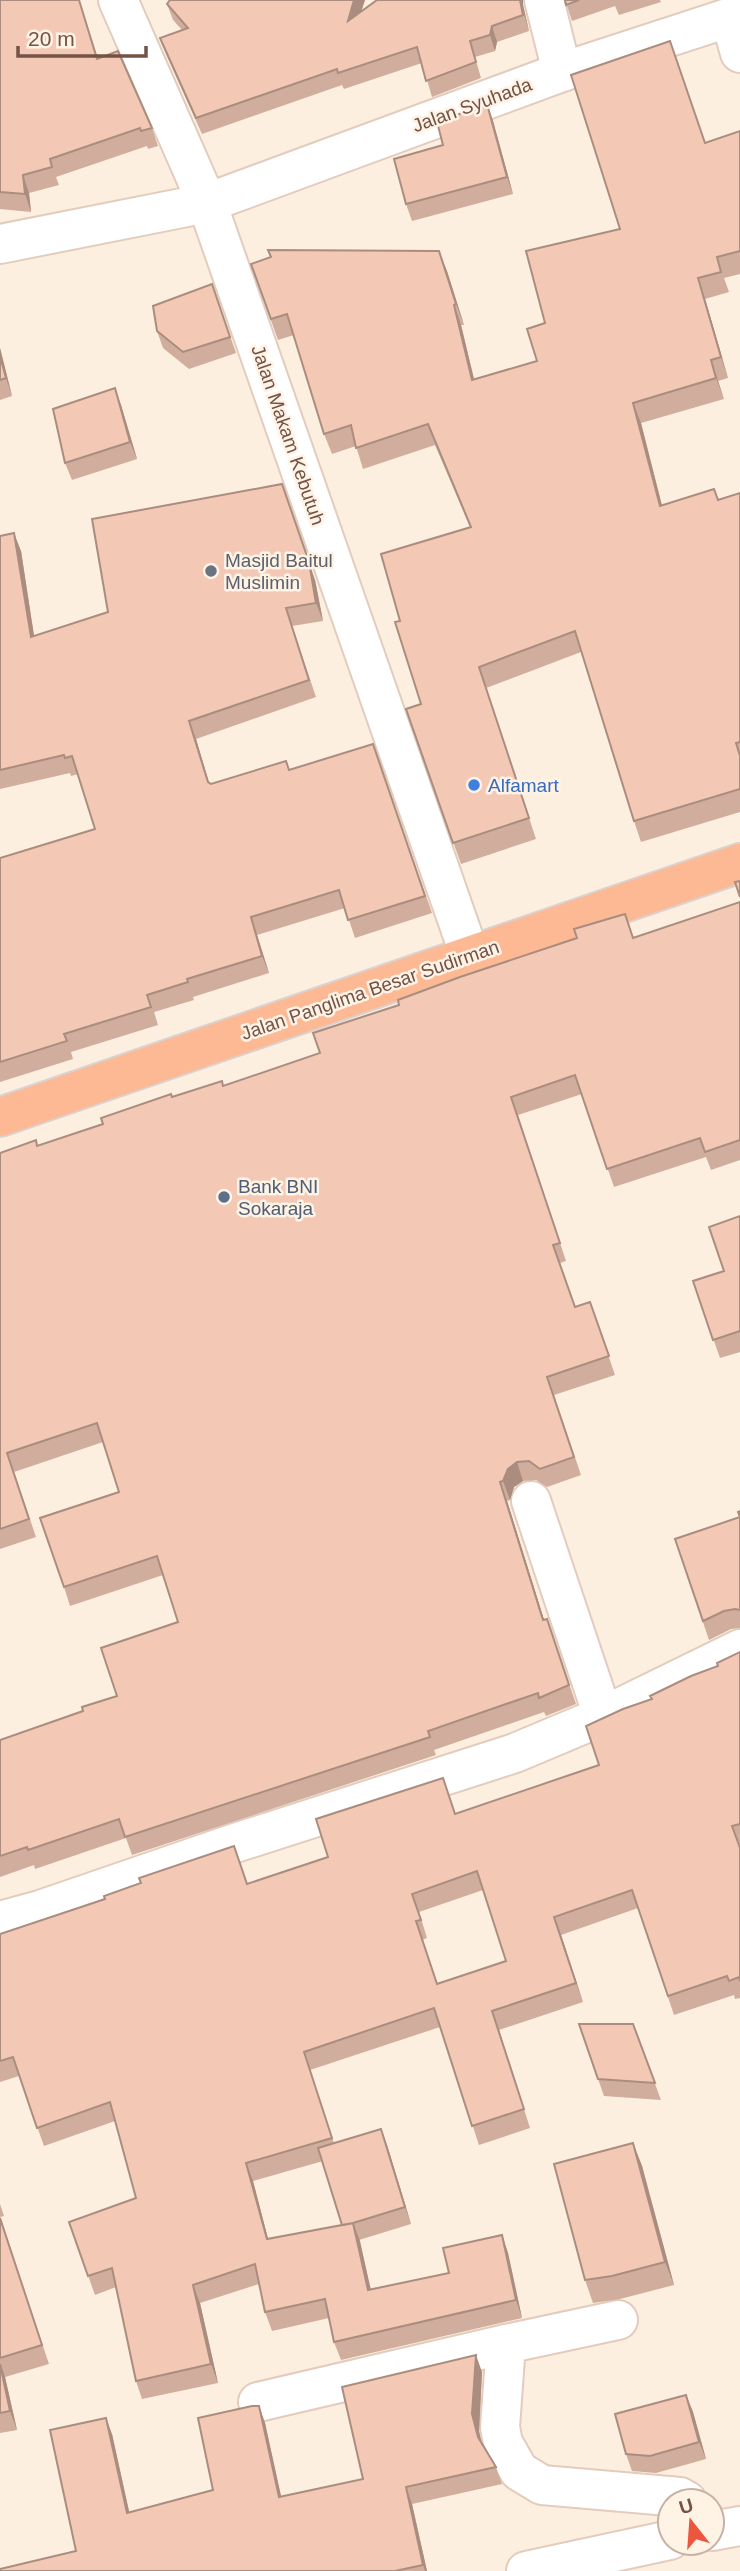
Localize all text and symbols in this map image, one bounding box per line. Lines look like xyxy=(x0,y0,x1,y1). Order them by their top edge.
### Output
scale bar xyxy=(18,14,145,58)
text: 20 m xyxy=(28,27,75,50)
street label: Jalan Syuhada xyxy=(409,73,535,136)
street label: Jalan Makam Kebutuh xyxy=(247,342,329,528)
place label: Masjid Baitul Muslimin xyxy=(225,550,333,593)
marker: Masjid Baitul Muslimin xyxy=(203,563,219,579)
place label: Alfamart xyxy=(488,775,559,796)
marker: Alfamart xyxy=(466,777,482,793)
street label: Jalan Panglima Besar Sudirman xyxy=(238,936,502,1044)
place label: Bank BNI Sokaraja xyxy=(238,1176,318,1219)
marker: Bank BNI Sokaraja xyxy=(216,1189,232,1205)
north arrow xyxy=(656,2487,726,2557)
text: U xyxy=(677,2494,696,2518)

